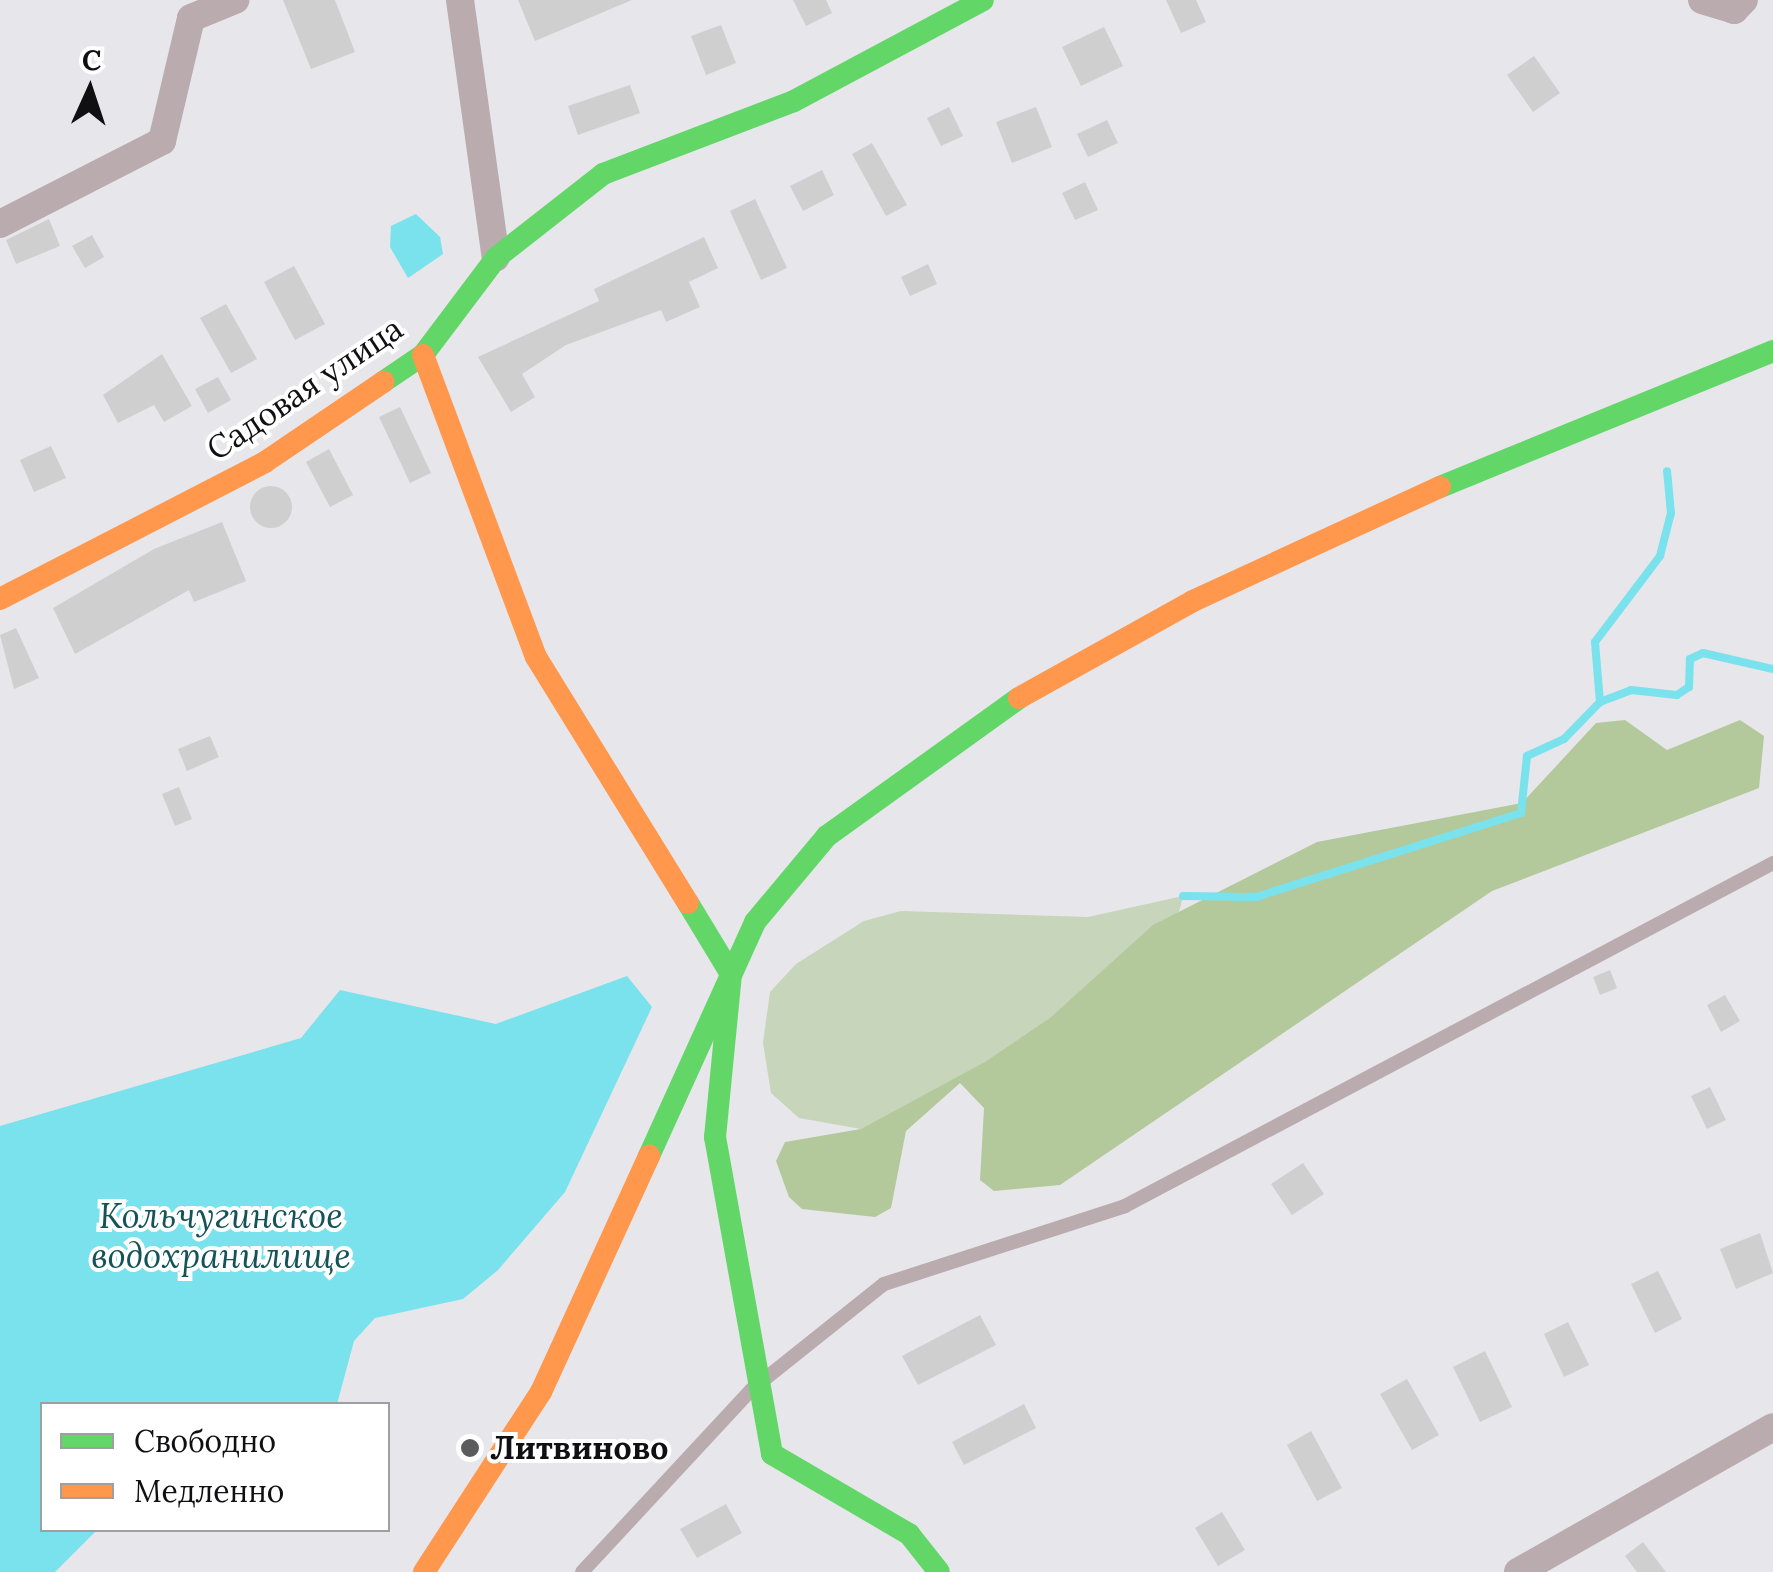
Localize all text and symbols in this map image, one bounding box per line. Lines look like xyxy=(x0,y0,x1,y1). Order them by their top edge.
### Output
north arrow xyxy=(40,40,140,140)
text: С xyxy=(81,42,102,79)
street label: Садовая улица xyxy=(200,309,410,469)
water label: Кольчугинское водохранилище xyxy=(91,1195,351,1277)
legend xyxy=(40,1402,390,1532)
text: Свободно xyxy=(134,1422,276,1460)
place label: Литвиново xyxy=(490,1429,668,1467)
marker: Литвиново xyxy=(459,1437,481,1459)
text: Медленно xyxy=(134,1472,284,1510)

